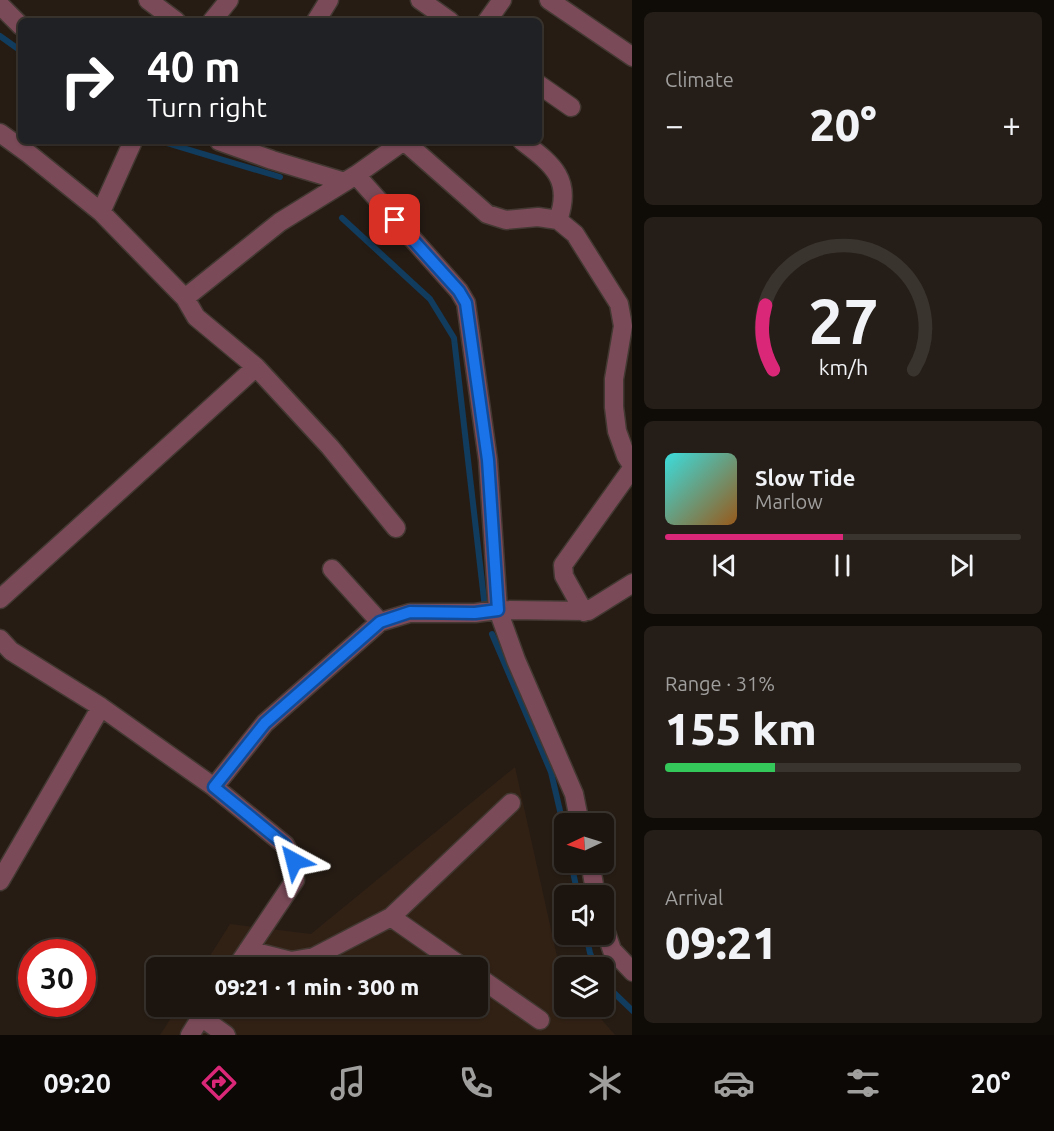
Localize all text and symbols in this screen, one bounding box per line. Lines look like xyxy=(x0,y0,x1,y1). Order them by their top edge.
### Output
icon: right xyxy=(48,42,126,120)
text: 40 m xyxy=(147,43,241,90)
text: Climate xyxy=(665,68,734,91)
text: Turn right xyxy=(147,92,267,122)
text: 20° xyxy=(809,99,877,150)
text: − xyxy=(665,106,684,143)
text: + xyxy=(1002,106,1021,143)
pin xyxy=(369,194,420,245)
icon: arrive xyxy=(378,203,411,236)
text: 27 xyxy=(808,286,878,356)
text: km/h xyxy=(818,355,868,379)
text: Slow Tide xyxy=(755,465,855,490)
text: Marlow xyxy=(755,490,823,513)
icon: previous xyxy=(708,549,741,582)
icon: pause xyxy=(826,549,859,582)
icon: next xyxy=(945,549,978,582)
text: Range · 31% xyxy=(665,672,775,695)
text: 155 km xyxy=(665,703,817,754)
north arrow xyxy=(554,813,614,873)
map controls xyxy=(554,813,614,1017)
position arrow xyxy=(262,829,326,893)
button: sound xyxy=(554,885,614,945)
text: Arrival xyxy=(665,886,723,909)
text: 09:21 xyxy=(665,917,778,968)
speed limit sign: 30 xyxy=(18,939,96,1017)
button: layers xyxy=(554,957,614,1017)
text: 09:21 · 1 min · 300 m xyxy=(215,974,419,999)
icon: directions xyxy=(198,1062,240,1104)
icon: music xyxy=(327,1062,369,1104)
icon: phone xyxy=(455,1062,497,1104)
icon: climate xyxy=(584,1062,626,1104)
icon: car xyxy=(713,1062,755,1104)
icon: filters xyxy=(842,1062,884,1104)
text: 09:20 xyxy=(43,1068,111,1098)
text: 20° xyxy=(971,1068,1011,1098)

